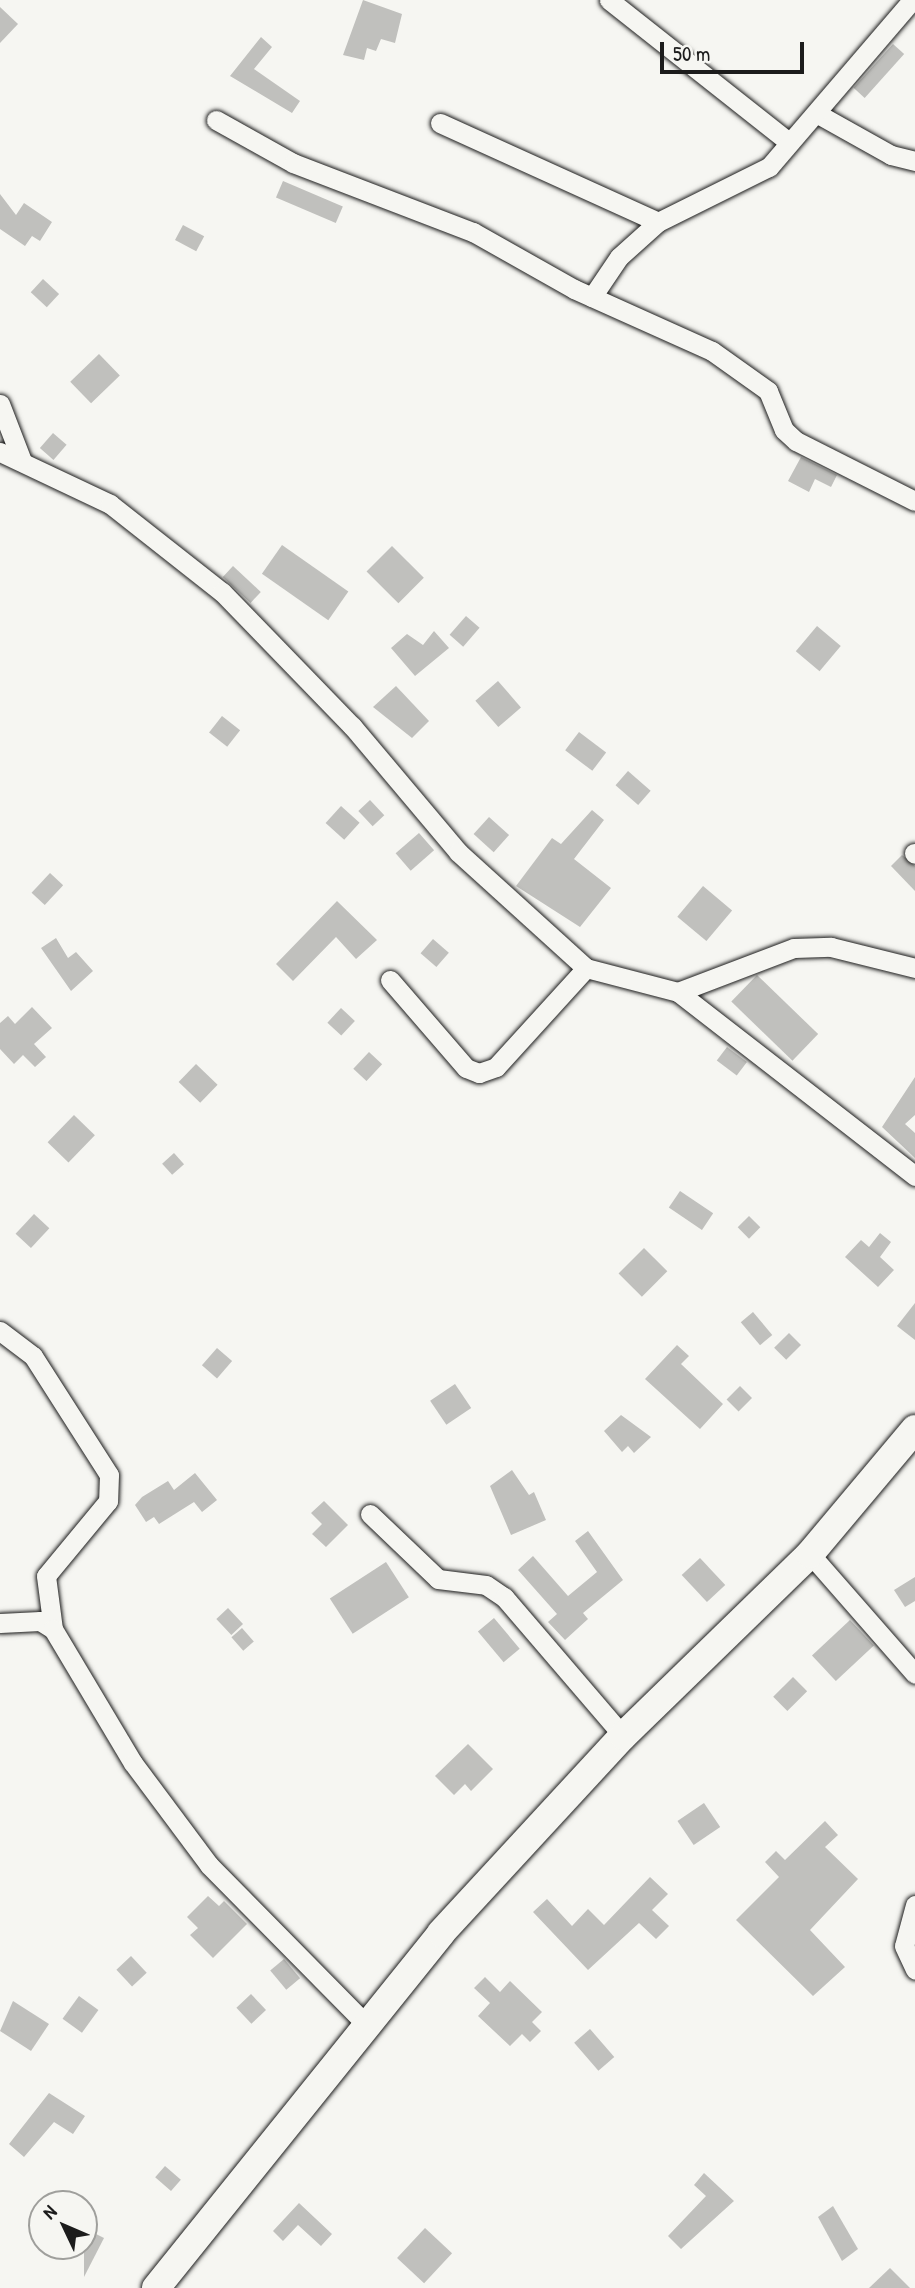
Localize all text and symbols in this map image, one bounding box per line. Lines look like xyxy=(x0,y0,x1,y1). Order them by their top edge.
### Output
scale bar xyxy=(663,28,806,72)
text: 50 m xyxy=(673,39,710,68)
north arrow xyxy=(28,2190,98,2260)
text: N xyxy=(36,2199,62,2224)

